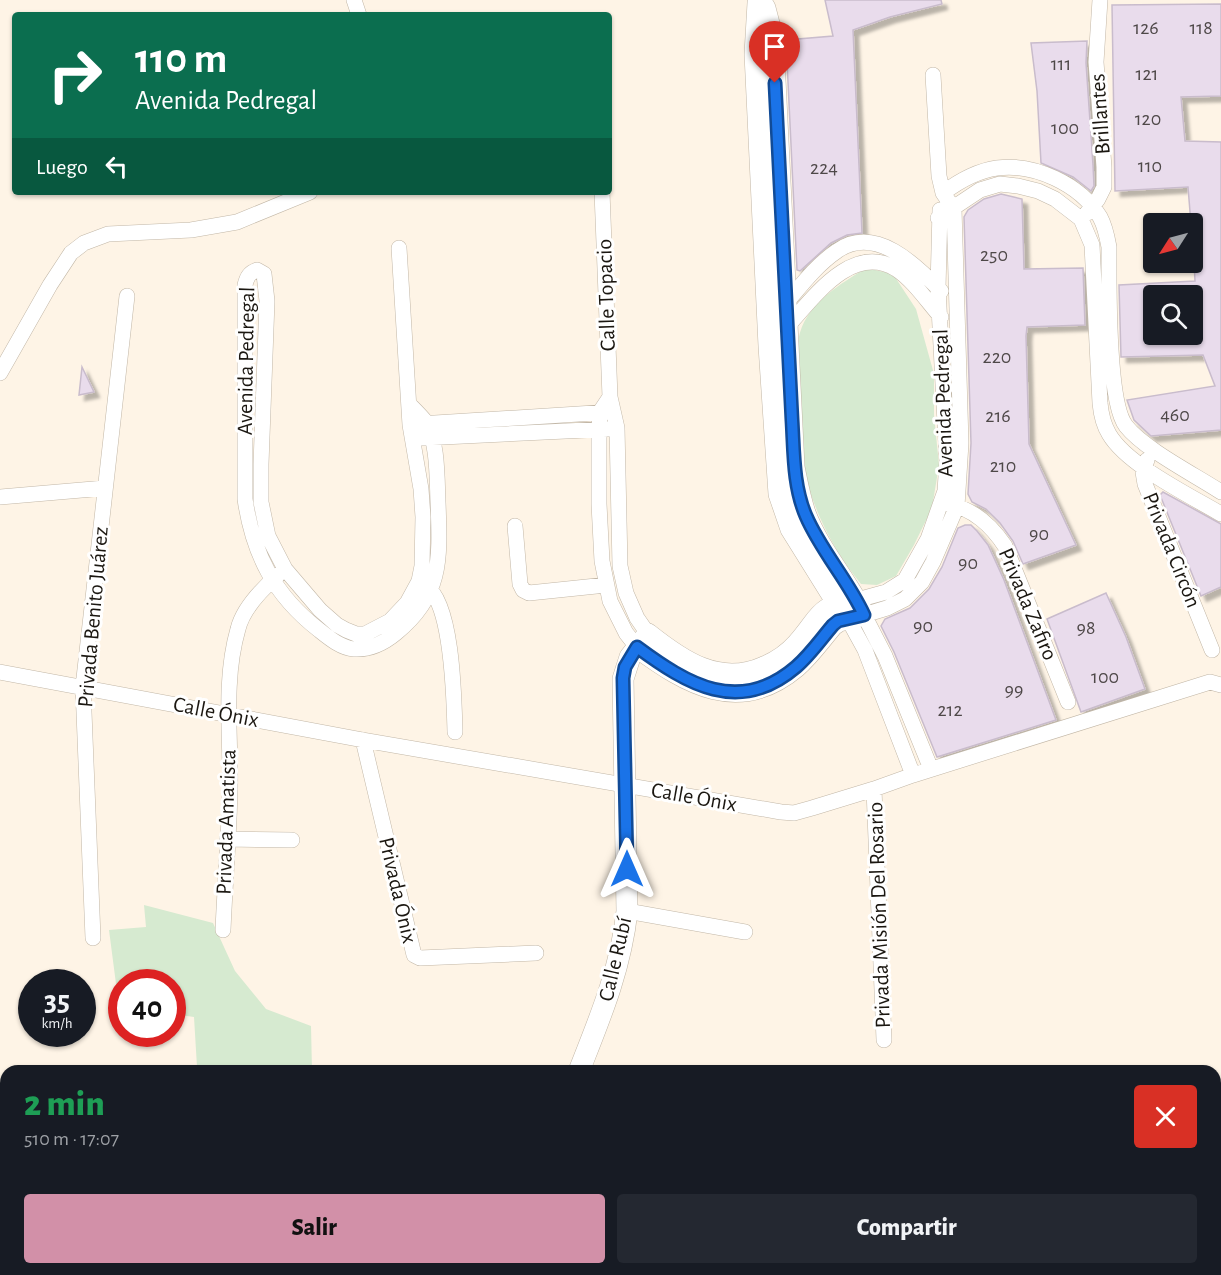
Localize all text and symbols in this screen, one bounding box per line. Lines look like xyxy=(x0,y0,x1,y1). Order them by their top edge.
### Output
house number: 126 xyxy=(1133,18,1159,38)
house number: 118 xyxy=(1189,18,1213,38)
pin xyxy=(749,21,800,83)
icon: arrive xyxy=(758,30,791,63)
icon: right xyxy=(36,36,114,114)
text: 110 m xyxy=(135,38,227,80)
house number: 111 xyxy=(1051,54,1071,74)
house number: 121 xyxy=(1136,64,1158,84)
street label: Brillantes xyxy=(1086,73,1114,155)
text: Avenida Pedregal xyxy=(135,87,317,114)
house number: 120 xyxy=(1135,109,1161,129)
house number: 100 xyxy=(1051,118,1079,138)
icon: left xyxy=(100,150,133,183)
text: Luego xyxy=(36,156,88,178)
house number: 110 xyxy=(1138,156,1162,176)
house number: 224 xyxy=(810,158,838,178)
north arrow xyxy=(1143,213,1203,273)
map controls xyxy=(1143,213,1203,345)
street label: Calle Topacio xyxy=(593,238,619,352)
house number: 250 xyxy=(980,245,1008,265)
button: search xyxy=(1143,285,1203,345)
street label: Avenida Pedregal xyxy=(234,287,258,435)
street label: Avenida Pedregal xyxy=(929,328,957,478)
house number: 220 xyxy=(983,347,1011,367)
house number: 460 xyxy=(1160,405,1190,425)
house number: 216 xyxy=(985,406,1011,426)
house number: 210 xyxy=(990,456,1016,476)
street label: Privada Circón xyxy=(1139,489,1205,611)
house number: 90 xyxy=(1029,524,1049,544)
street label: Privada Benito Juárez xyxy=(74,526,112,708)
street label: Privada Zafiro xyxy=(995,545,1061,663)
house number: 90 xyxy=(958,553,978,573)
house number: 90 xyxy=(913,616,933,636)
house number: 98 xyxy=(1077,618,1095,638)
house number: 100 xyxy=(1091,667,1119,687)
house number: 99 xyxy=(1005,680,1023,700)
street label: Calle Ónix xyxy=(171,692,261,731)
house number: 212 xyxy=(937,700,963,720)
street label: Privada Amatista xyxy=(212,749,240,895)
street label: Calle Ónix xyxy=(650,778,739,815)
street label: Privada Misión Del Rosario xyxy=(864,801,894,1029)
street label: Privada Ónix xyxy=(375,835,422,946)
position arrow xyxy=(595,837,659,901)
street label: Calle Rubí xyxy=(595,914,636,1003)
speed limit sign: 40 xyxy=(108,969,186,1047)
text: 35 xyxy=(44,986,70,1016)
text: km/h xyxy=(42,1016,72,1031)
button: close xyxy=(1134,1085,1197,1148)
text: 2 min xyxy=(24,1086,105,1122)
text: 510 m · 17:07 xyxy=(24,1129,119,1149)
button: Salir xyxy=(24,1194,605,1263)
button: Compartir xyxy=(617,1194,1197,1263)

